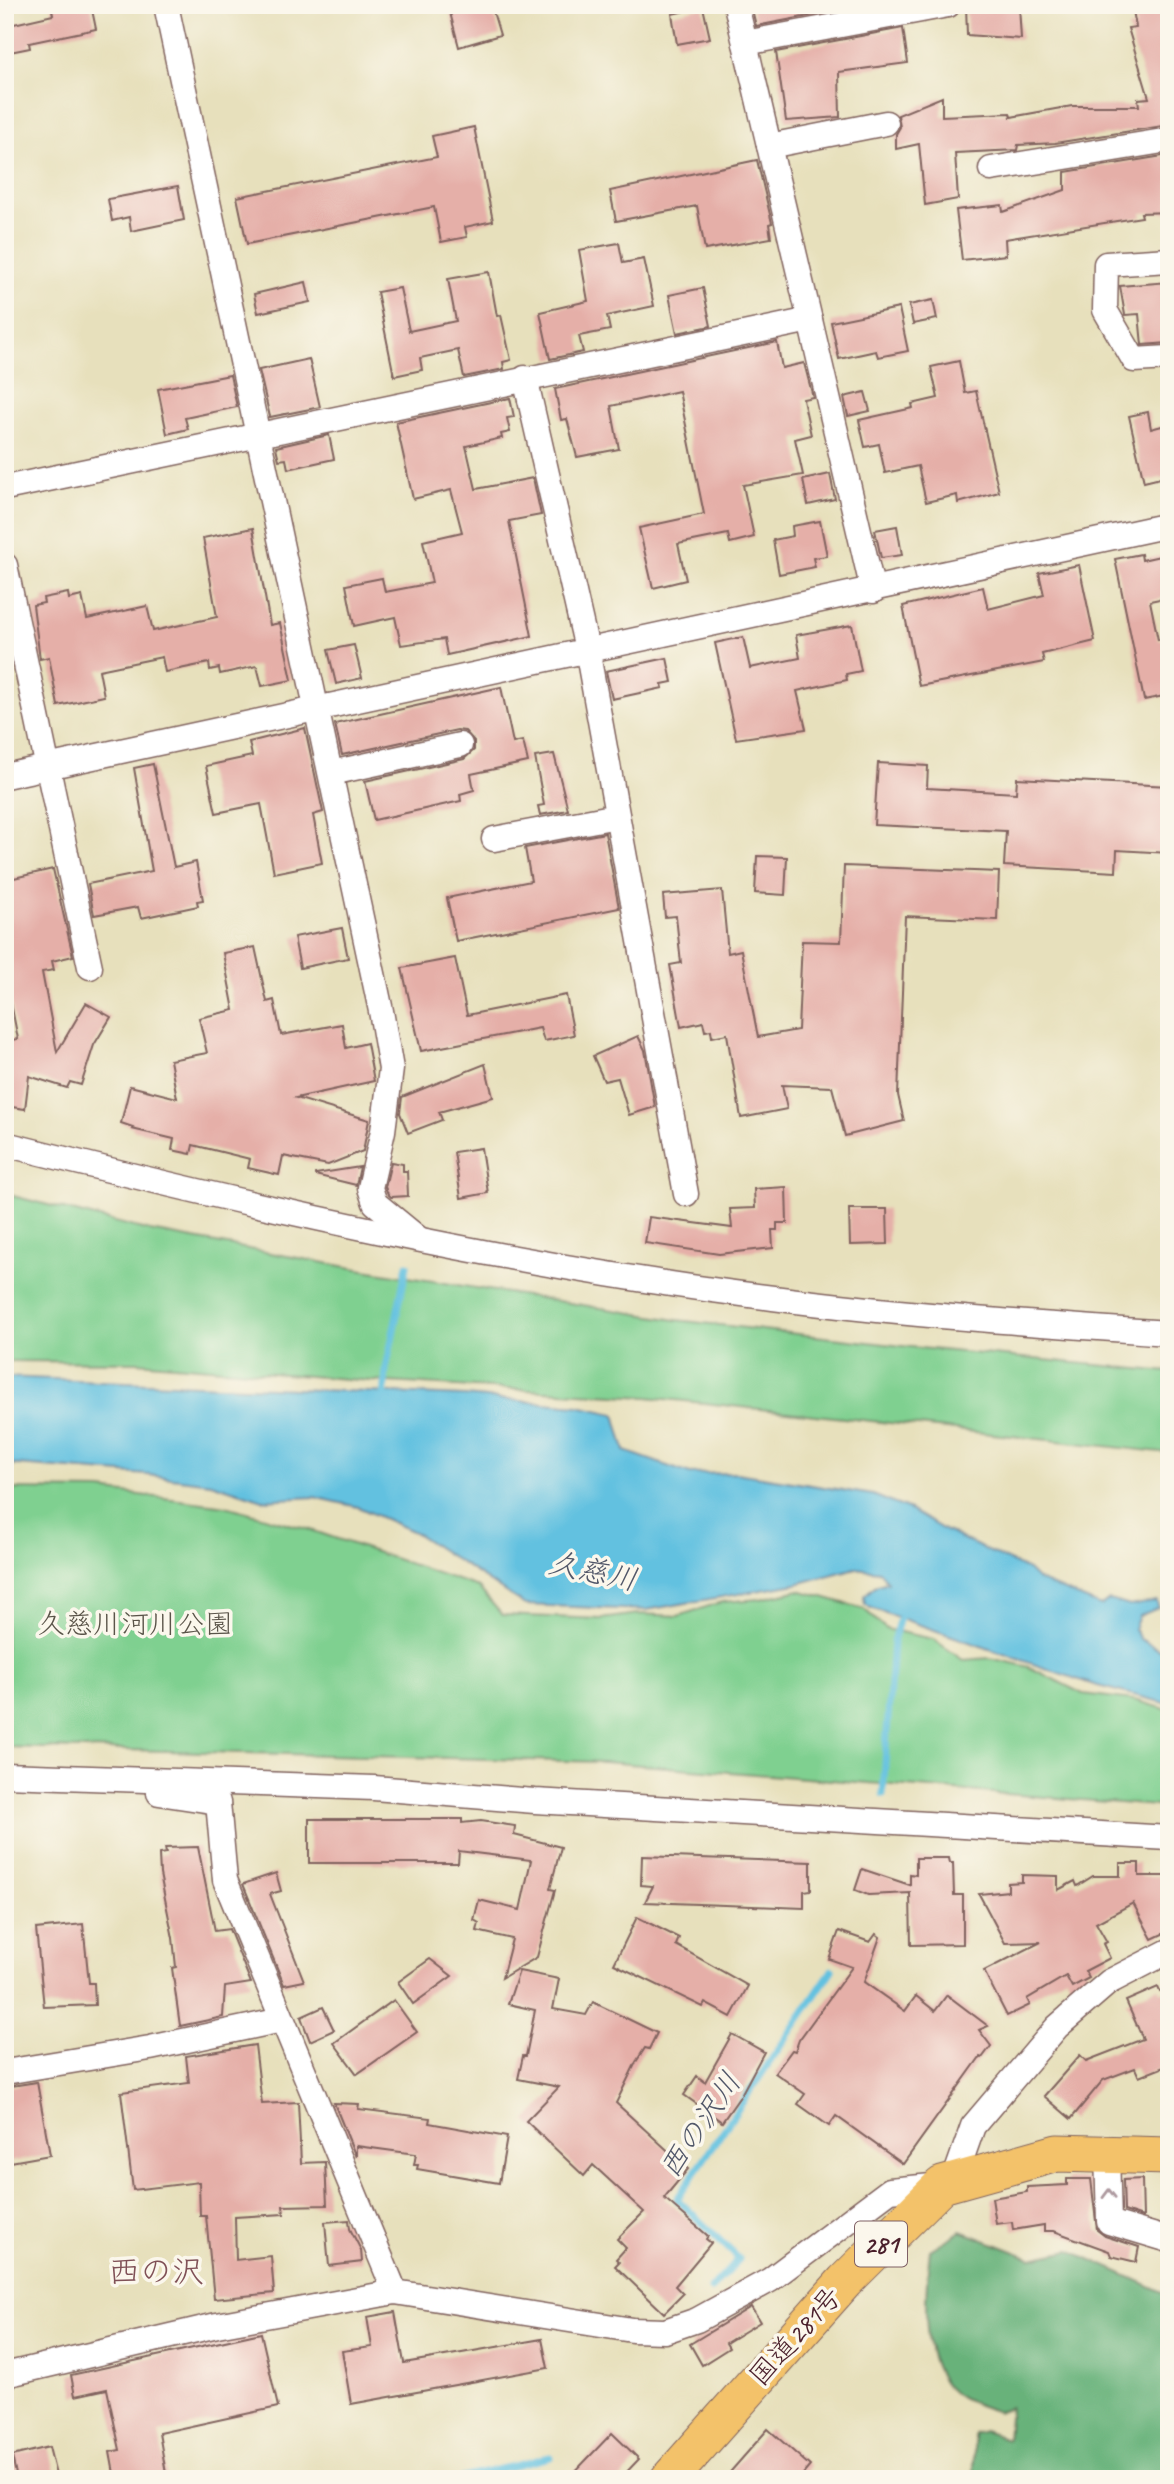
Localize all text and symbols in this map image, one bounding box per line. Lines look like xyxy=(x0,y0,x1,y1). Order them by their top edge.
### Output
water label: 久慈川 xyxy=(545,1543,641,1599)
park label: 久慈川河川公園 xyxy=(37,1606,233,1641)
water label: 西の沢川 xyxy=(651,2065,749,2185)
one-way arrow xyxy=(1101,2188,1116,2199)
road number: 281 xyxy=(855,2222,907,2266)
district label: 西の沢 xyxy=(108,2251,204,2292)
street label: 国道281号 xyxy=(741,2279,849,2393)

